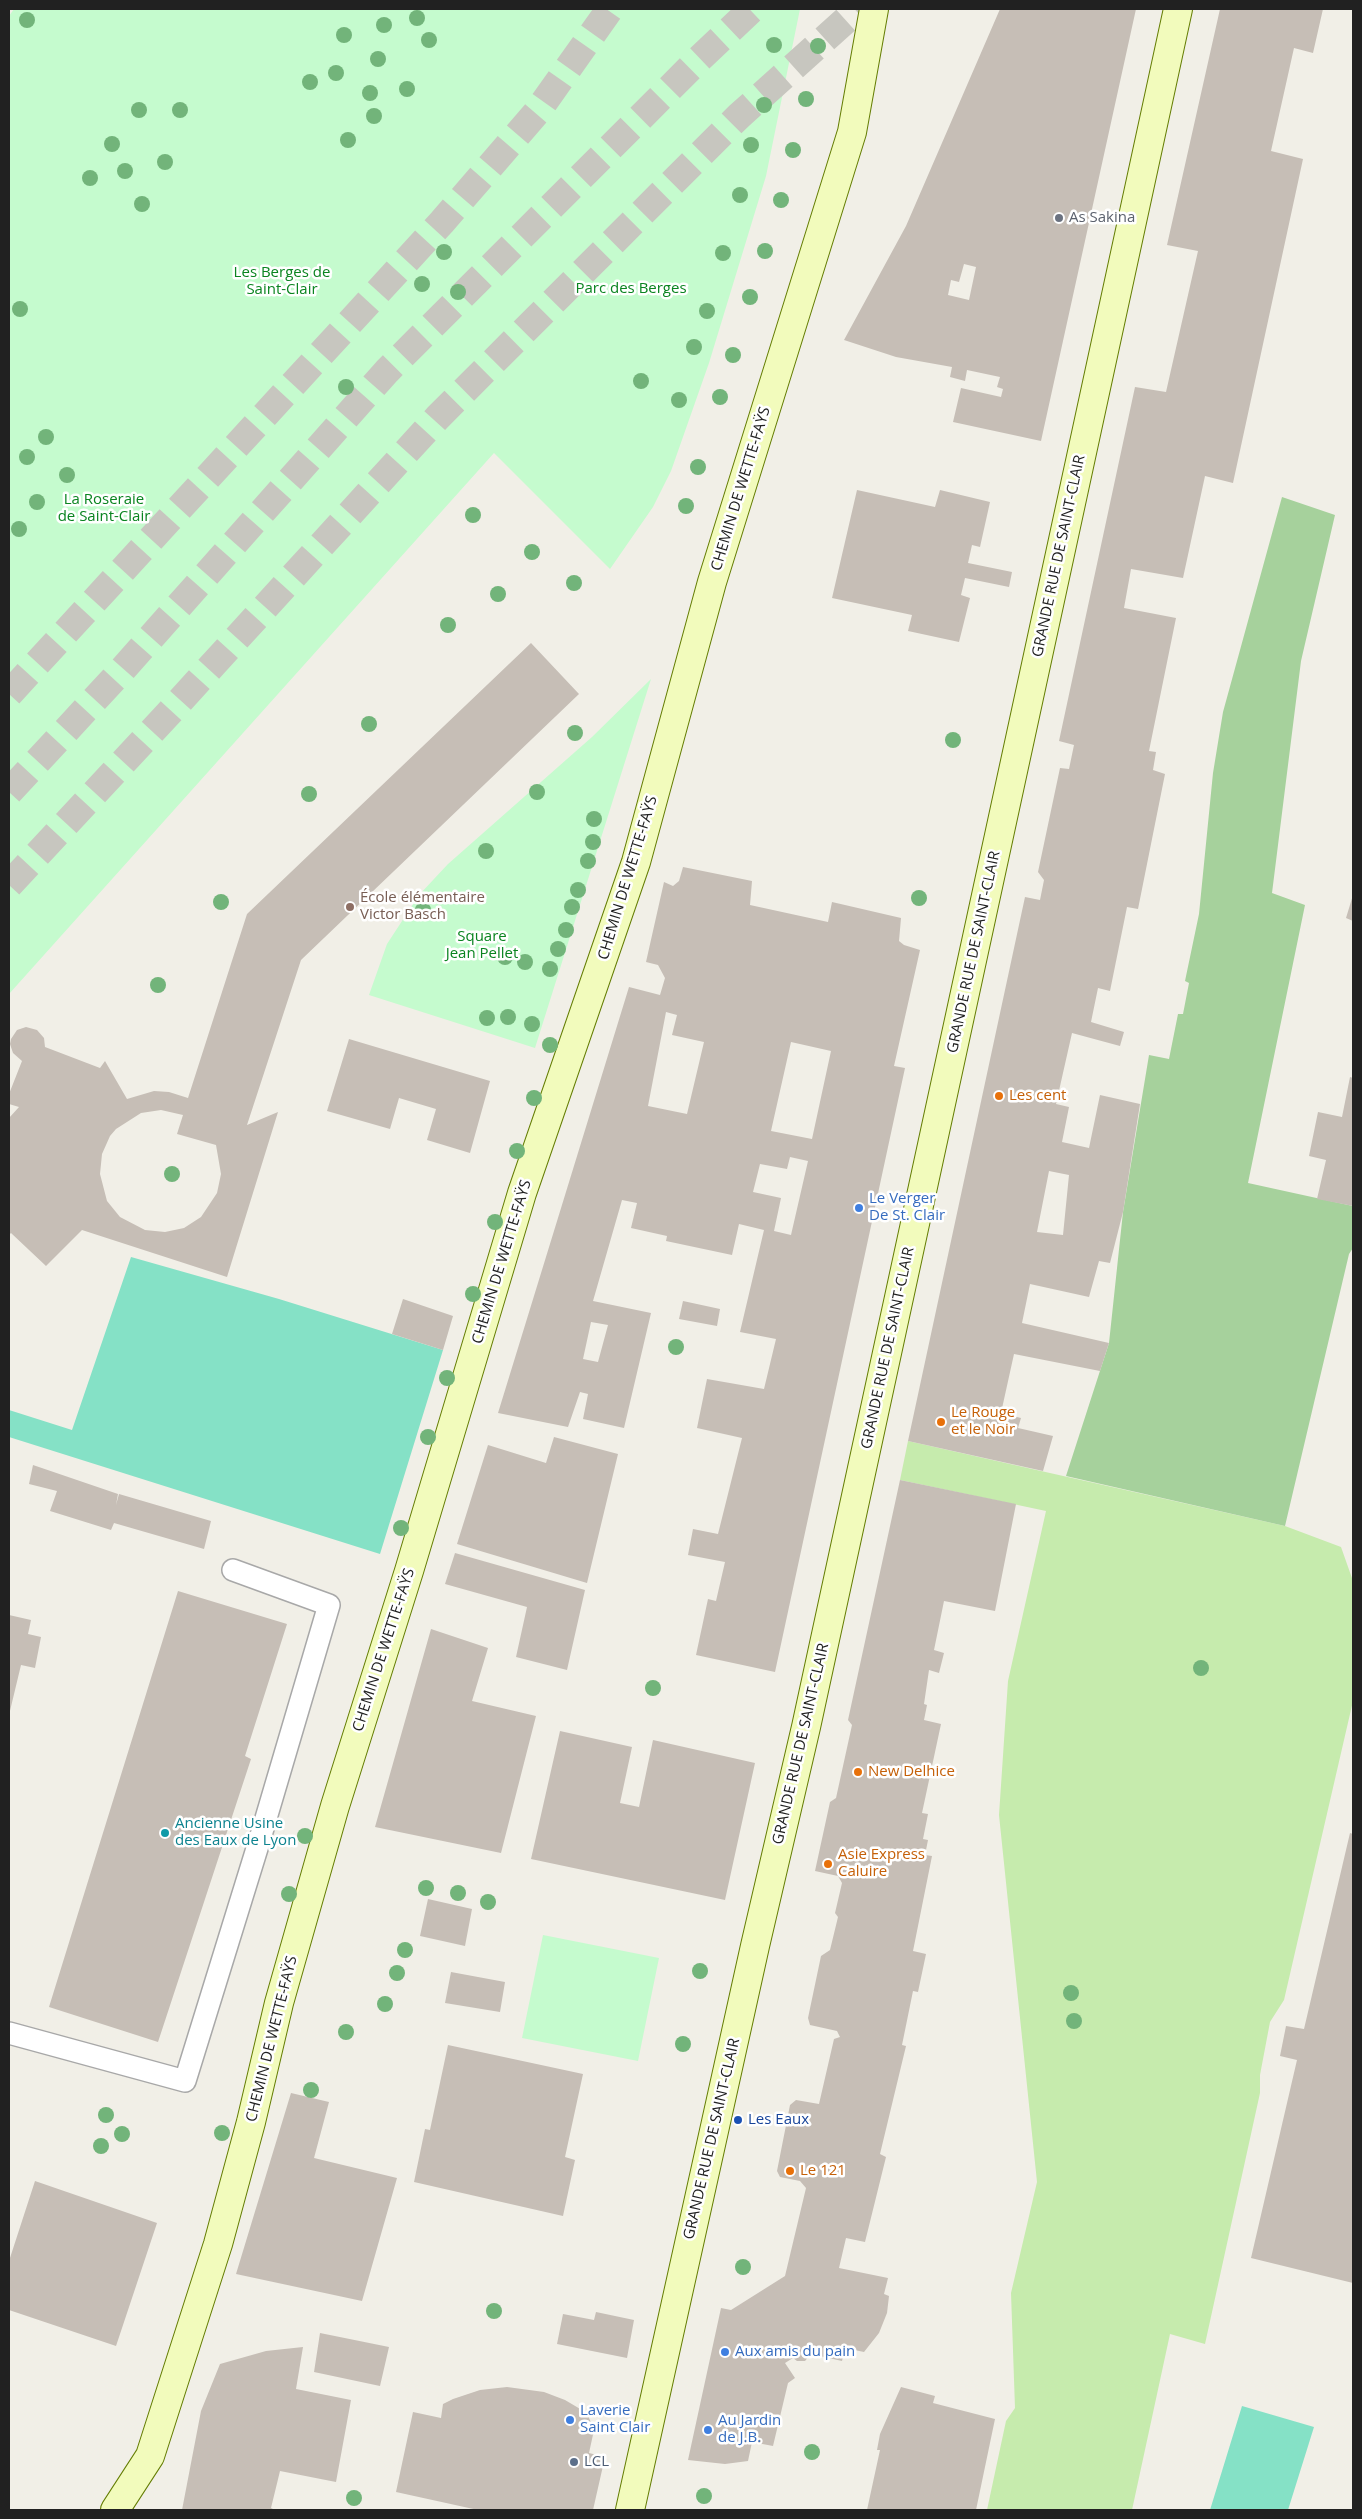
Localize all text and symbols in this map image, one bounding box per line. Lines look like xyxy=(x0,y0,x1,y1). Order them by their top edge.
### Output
place label: As Sakina xyxy=(1069,209,1135,227)
marker: As Sakina xyxy=(1053,212,1065,224)
park label: Les Berges de Saint-Clair xyxy=(234,264,330,299)
park label: Parc des Berges xyxy=(575,280,687,298)
street label: CHEMIN DE WETTE-FAŸS xyxy=(707,405,775,573)
street label: GRANDE RUE DE SAINT-CLAIR xyxy=(1029,453,1089,659)
park label: La Roseraie de Saint-Clair xyxy=(58,491,150,526)
street label: CHEMIN DE WETTE-FAŸS xyxy=(594,794,662,962)
street label: GRANDE RUE DE SAINT-CLAIR xyxy=(944,849,1004,1055)
place label: École élémentaire Victor Basch xyxy=(360,889,485,924)
marker: École élémentaire Victor Basch xyxy=(344,901,356,913)
park label: Square Jean Pellet xyxy=(446,928,518,963)
place label: Les cent xyxy=(1009,1087,1066,1105)
marker: Les cent xyxy=(993,1090,1005,1102)
street label: CHEMIN DE WETTE-FAŸS xyxy=(468,1178,536,1346)
place label: Le Verger De St. Clair xyxy=(869,1190,945,1225)
marker: Le Verger De St. Clair xyxy=(853,1202,865,1214)
street label: GRANDE RUE DE SAINT-CLAIR xyxy=(858,1245,918,1451)
place label: Le Rouge et le Noir xyxy=(951,1404,1015,1439)
marker: Le Rouge et le Noir xyxy=(935,1416,947,1428)
street label: CHEMIN DE WETTE-FAŸS xyxy=(349,1566,419,1734)
street label: GRANDE RUE DE SAINT-CLAIR xyxy=(769,1642,833,1846)
place label: New Delhice xyxy=(868,1763,955,1781)
marker: New Delhice xyxy=(852,1766,864,1778)
place label: Ancienne Usine des Eaux de Lyon xyxy=(175,1815,296,1850)
marker: Ancienne Usine des Eaux de Lyon xyxy=(159,1827,171,1839)
place label: Asie Express Caluire xyxy=(838,1846,925,1881)
marker: Asie Express Caluire xyxy=(822,1858,834,1870)
street label: CHEMIN DE WETTE-FAŸS xyxy=(243,1954,301,2124)
street label: GRANDE RUE DE SAINT-CLAIR xyxy=(680,2037,744,2241)
place label: Les Eaux xyxy=(748,2111,809,2129)
marker: Les Eaux xyxy=(732,2114,744,2126)
place label: Le 121 xyxy=(800,2162,846,2180)
marker: Le 121 xyxy=(784,2165,796,2177)
place label: Aux amis du pain xyxy=(735,2343,855,2361)
marker: Aux amis du pain xyxy=(719,2346,731,2358)
place label: Laverie Saint Clair xyxy=(580,2402,650,2437)
place label: Au Jardin de J.B. xyxy=(718,2412,781,2447)
marker: Laverie Saint Clair xyxy=(564,2414,576,2426)
marker: Au Jardin de J.B. xyxy=(702,2424,714,2436)
place label: LCL xyxy=(584,2453,609,2471)
marker: LCL xyxy=(568,2456,580,2468)

